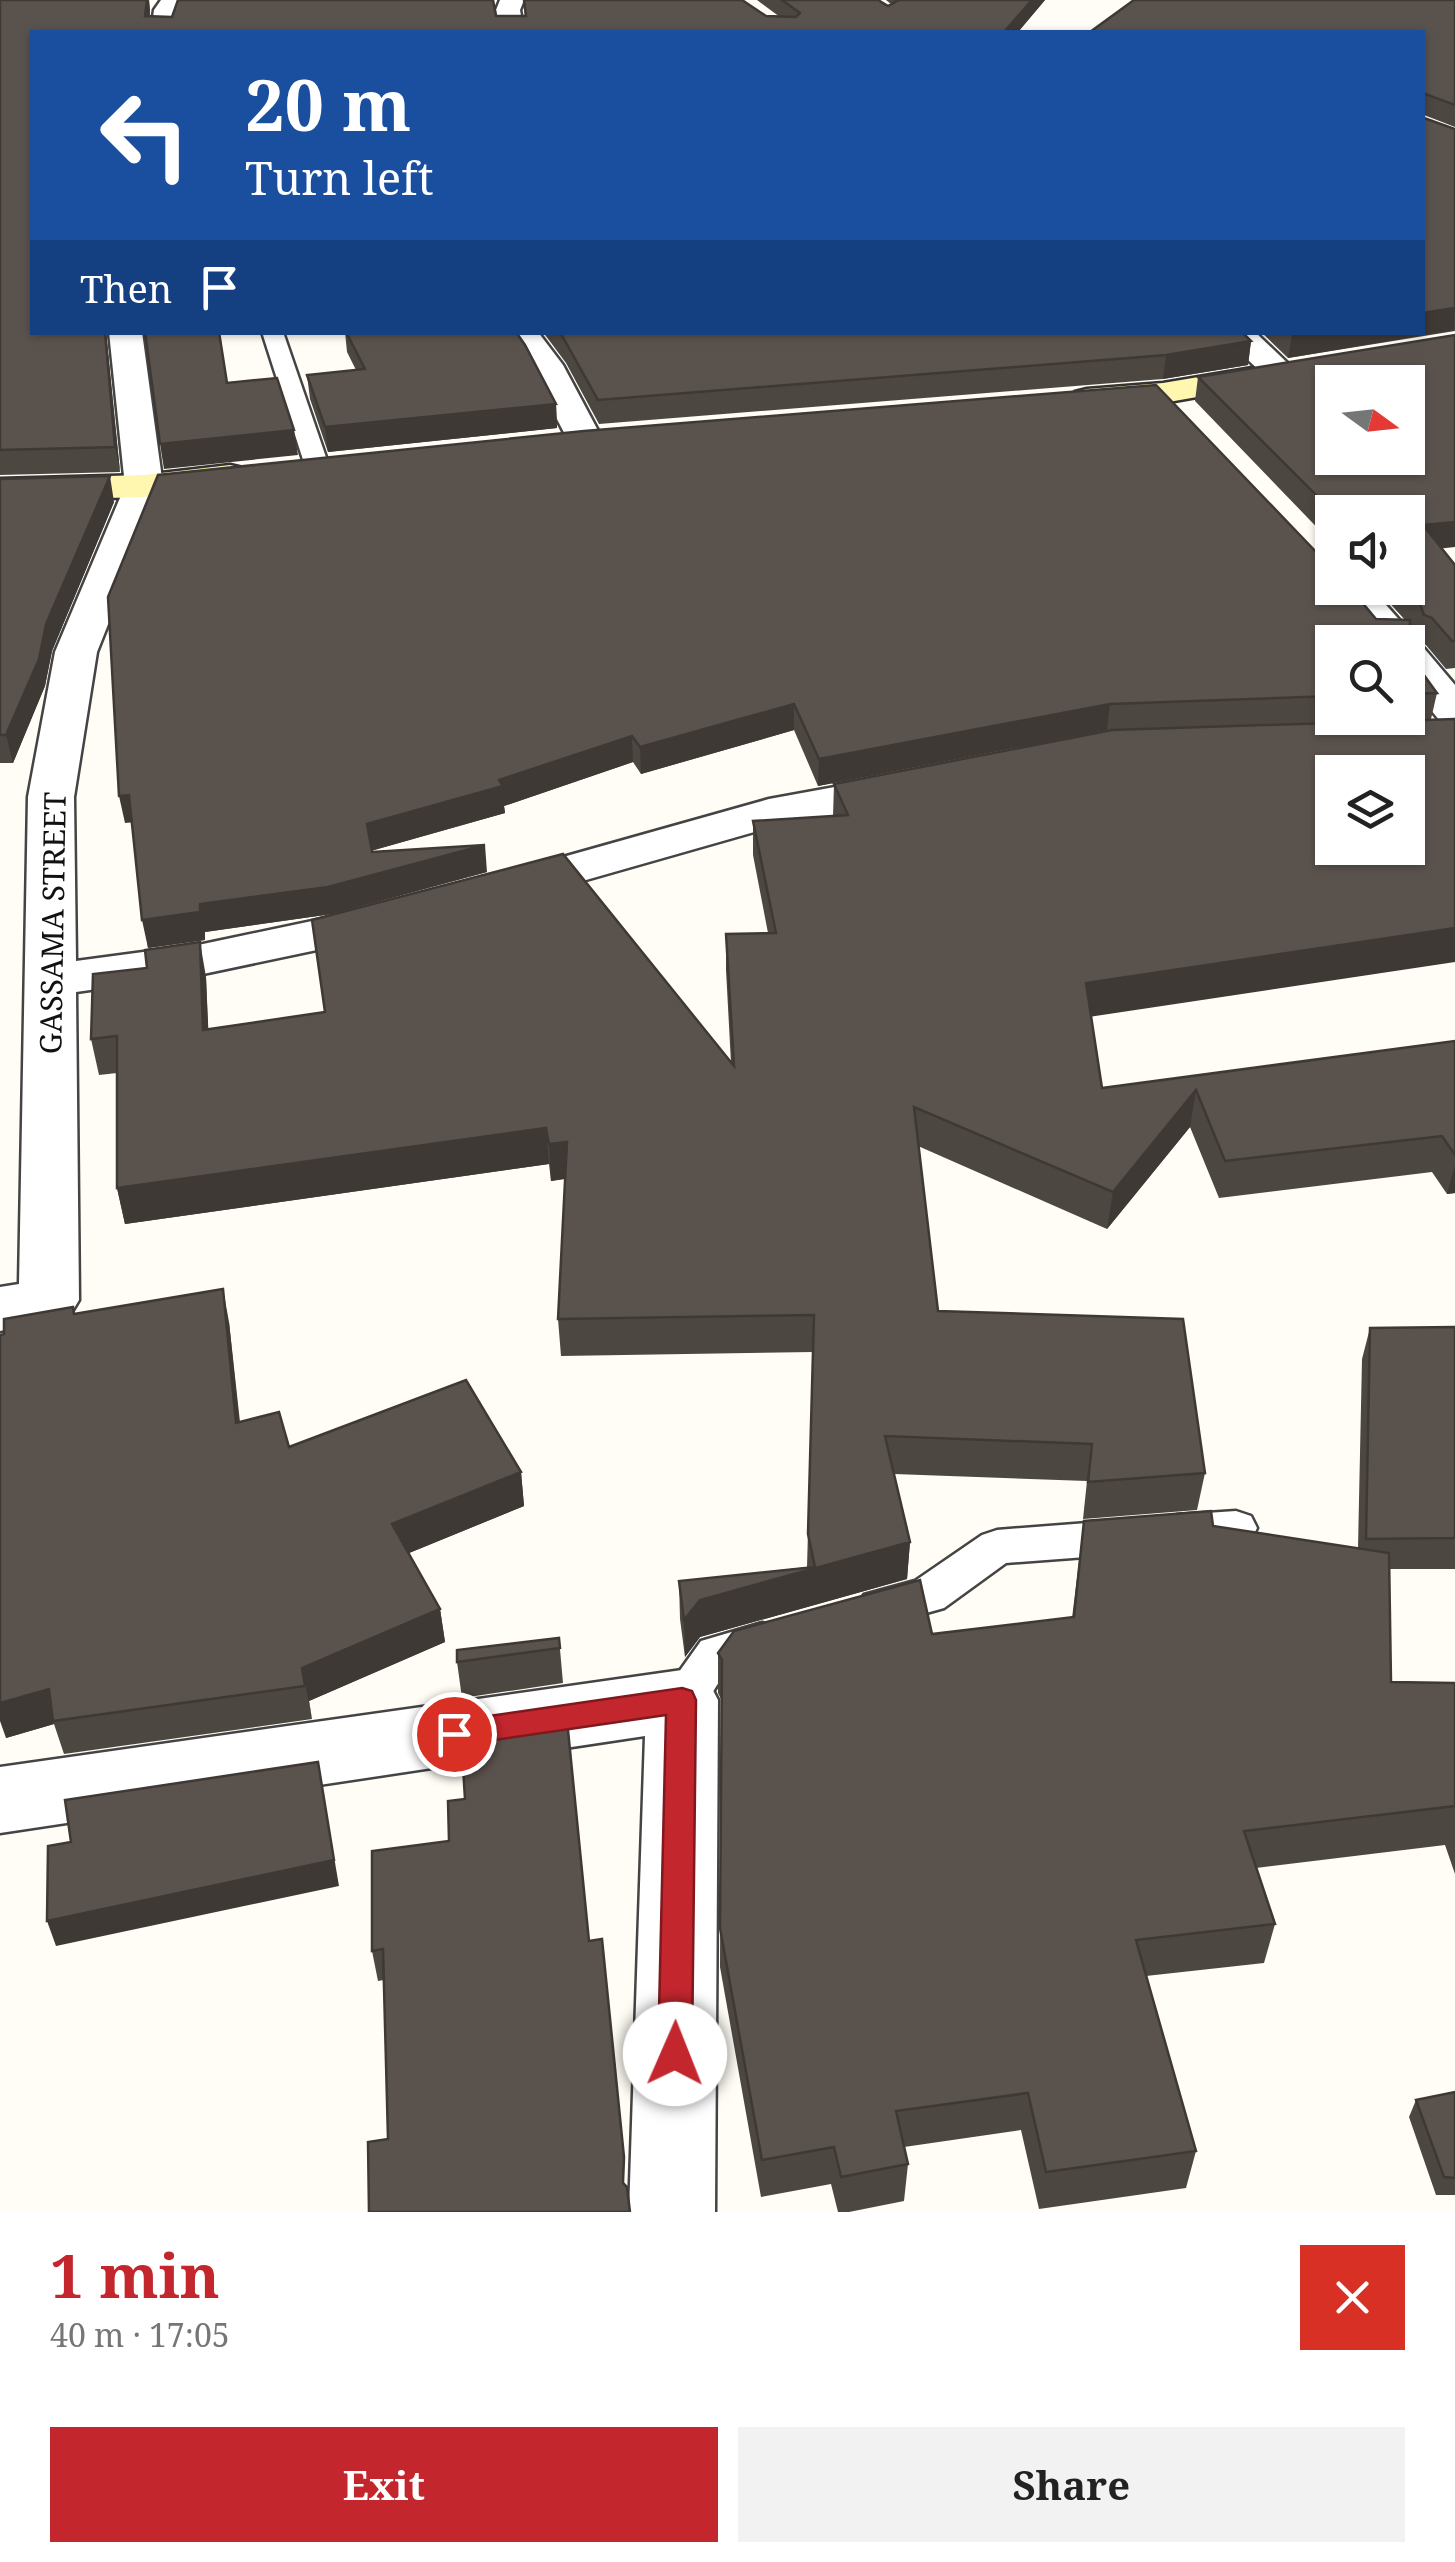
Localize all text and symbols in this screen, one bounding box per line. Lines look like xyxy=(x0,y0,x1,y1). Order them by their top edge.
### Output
text: 20 m xyxy=(245,56,411,152)
icon: left xyxy=(80,70,210,200)
text: Turn left xyxy=(245,147,434,208)
icon: arrive xyxy=(192,260,247,315)
text: Then xyxy=(80,262,172,314)
north arrow xyxy=(1315,365,1425,475)
map controls xyxy=(1315,365,1425,865)
button: sound xyxy=(1315,495,1425,605)
button: search xyxy=(1315,625,1425,735)
button: layers xyxy=(1315,755,1425,865)
street label: GASSAMA STREET xyxy=(29,791,75,1055)
pin xyxy=(412,1692,497,1777)
icon: arrive xyxy=(427,1707,482,1762)
position arrow xyxy=(623,2002,727,2106)
text: 1 min xyxy=(50,2234,220,2316)
button: close xyxy=(1300,2245,1405,2350)
text: 40 m · 17:05 xyxy=(50,2313,230,2356)
button: Exit xyxy=(50,2427,718,2542)
button: Share xyxy=(738,2427,1405,2542)

